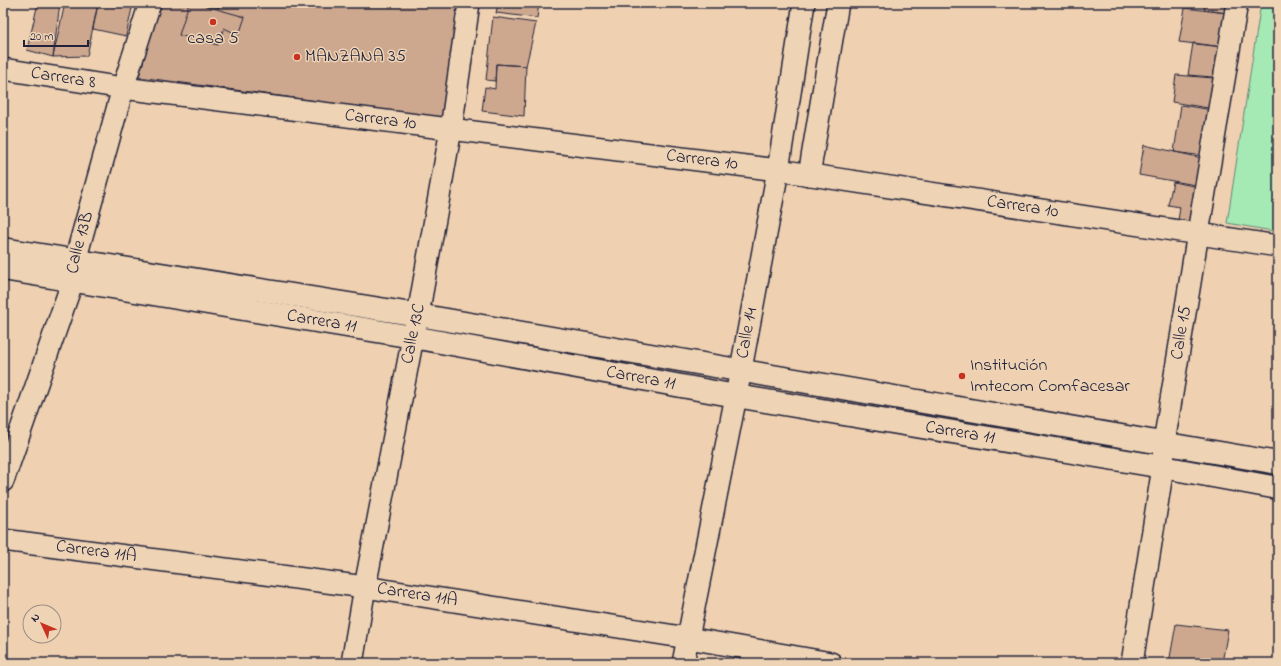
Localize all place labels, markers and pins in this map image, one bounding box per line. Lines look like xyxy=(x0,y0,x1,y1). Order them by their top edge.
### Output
marker: casa 5 xyxy=(208,17,218,27)
place label: casa 5 xyxy=(187,26,239,52)
place label: MANZANA 35 xyxy=(305,44,406,70)
marker: MANZANA 35 xyxy=(292,52,302,62)
place label: Institución Imtecom Comfacesar xyxy=(970,353,1130,400)
marker: Institución Imtecom Comfacesar xyxy=(957,371,967,381)

